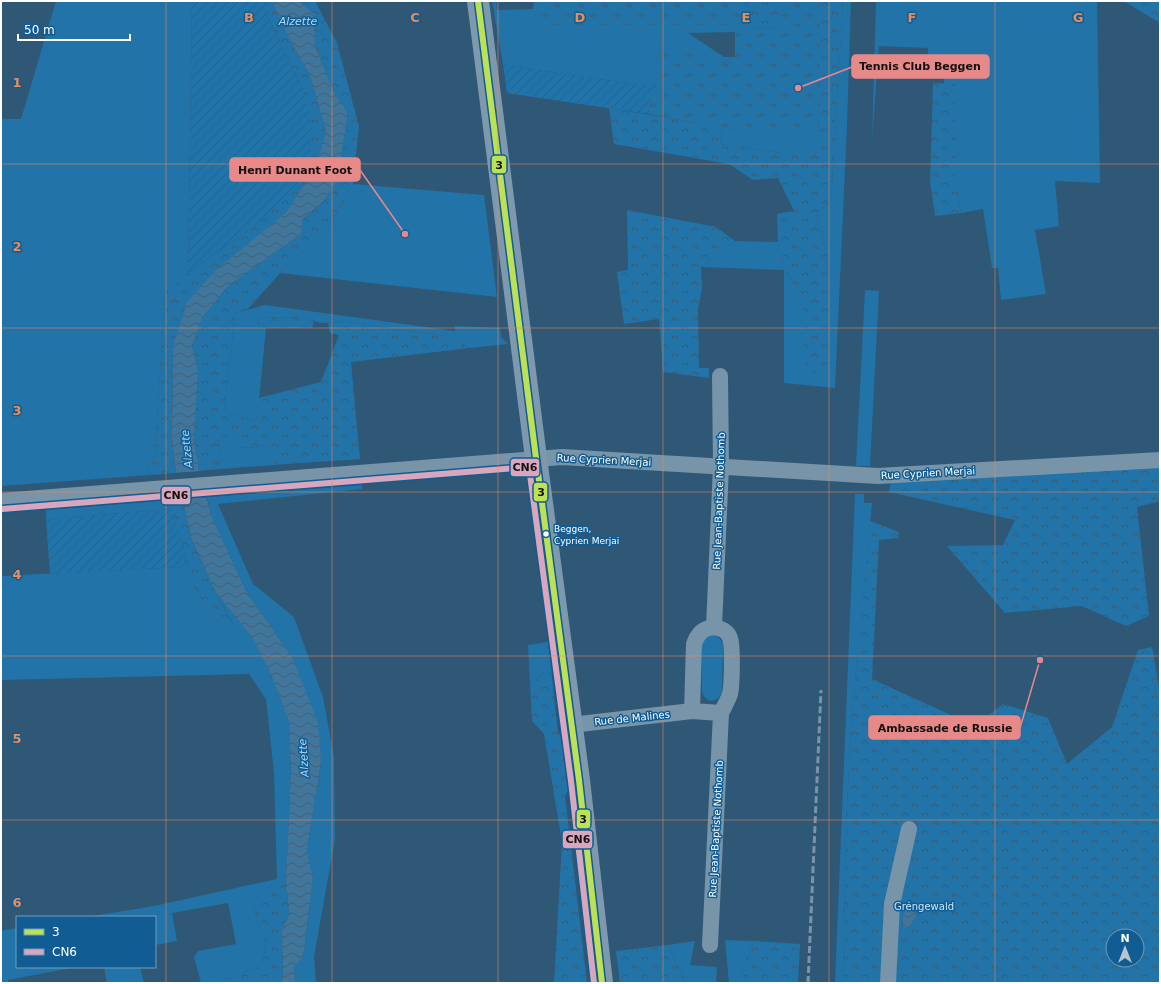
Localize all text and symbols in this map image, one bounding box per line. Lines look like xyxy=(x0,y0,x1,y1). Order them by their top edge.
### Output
text: B xyxy=(244,10,254,25)
text: C xyxy=(410,10,420,25)
text: D xyxy=(575,10,586,25)
text: E xyxy=(742,10,750,25)
text: F xyxy=(908,10,916,25)
text: G xyxy=(1073,10,1083,25)
water label: Alzette xyxy=(278,15,317,28)
scale bar xyxy=(18,16,130,42)
text: 50 m xyxy=(24,23,55,37)
callout: Tennis Club Beggen xyxy=(852,55,989,78)
text: Tennis Club Beggen xyxy=(859,60,981,73)
text: 1 xyxy=(12,75,22,90)
line badge: 3 xyxy=(491,155,507,174)
callout: Henri Dunant Foot xyxy=(230,158,360,181)
text: 3 xyxy=(495,159,503,172)
text: Henri Dunant Foot xyxy=(238,164,352,177)
text: 2 xyxy=(12,239,22,254)
text: 3 xyxy=(12,403,22,418)
water label: Alzette xyxy=(178,429,196,470)
street label: Rue Jean-Baptiste Nothomb xyxy=(711,432,727,570)
street label: Rue Cyprien Merjai xyxy=(556,452,652,468)
line badge: CN6 xyxy=(510,458,540,477)
text: CN6 xyxy=(513,461,538,474)
street label: Rue Cyprien Merjai xyxy=(880,465,976,481)
line badge: 3 xyxy=(533,482,548,502)
line badge: CN6 xyxy=(161,486,191,505)
text: 3 xyxy=(537,486,545,499)
text: CN6 xyxy=(164,489,189,502)
place label: Beggen, Cyprien Merjai xyxy=(554,524,619,546)
marker: Beggen, Cyprien Merjai xyxy=(541,529,551,539)
text: 4 xyxy=(12,567,22,582)
street label: Rue de Malines xyxy=(594,709,670,727)
callout: Ambassade de Russie xyxy=(869,716,1020,739)
text: Ambassade de Russie xyxy=(878,722,1012,735)
text: 5 xyxy=(12,731,22,746)
water label: Alzette xyxy=(296,738,312,779)
street label: Rue Jean-Baptiste Nothomb xyxy=(707,760,725,898)
line badge: 3 xyxy=(576,809,591,829)
text: 3 xyxy=(579,813,587,826)
line badge: CN6 xyxy=(562,830,593,849)
text: CN6 xyxy=(566,833,591,846)
text: 6 xyxy=(12,895,22,910)
park label: Gréngewald xyxy=(894,901,954,912)
legend xyxy=(16,916,156,968)
text: 3 xyxy=(52,925,60,939)
north arrow xyxy=(1105,928,1145,968)
text: N xyxy=(1120,932,1130,945)
text: CN6 xyxy=(52,945,77,959)

